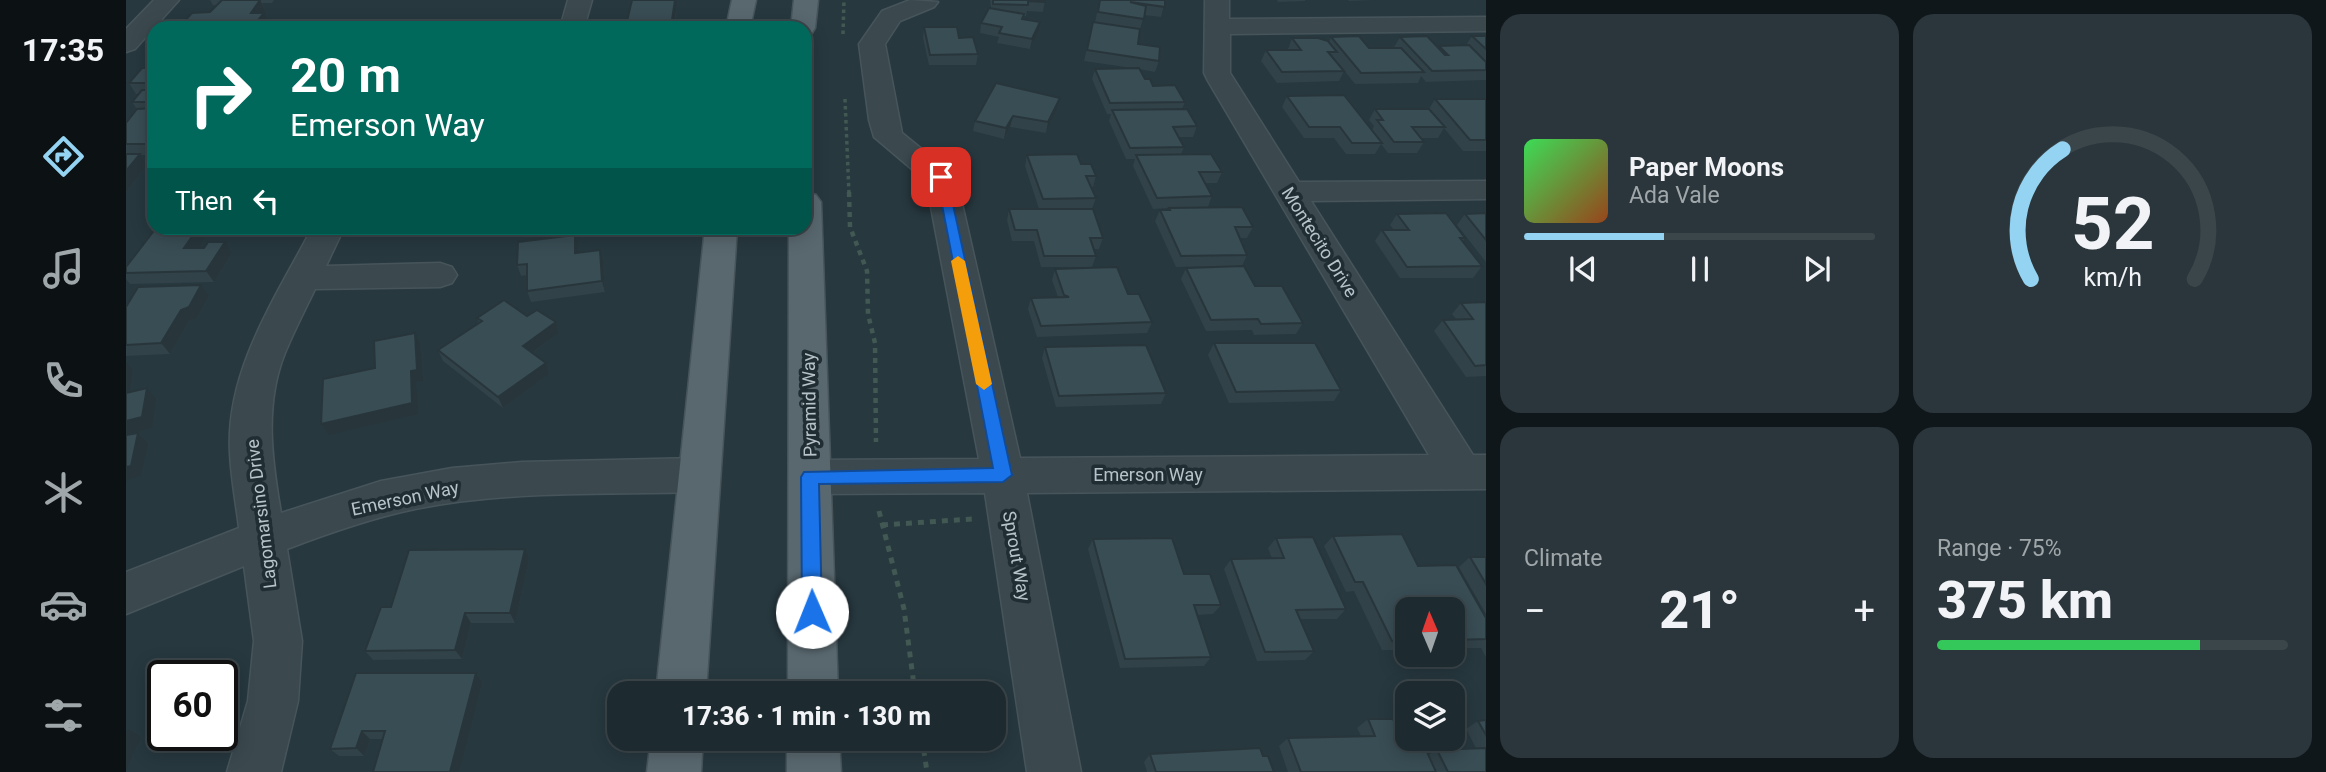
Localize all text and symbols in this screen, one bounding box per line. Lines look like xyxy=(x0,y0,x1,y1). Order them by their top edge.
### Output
text: 17:35 xyxy=(22,31,104,69)
text: 20 m xyxy=(290,47,401,104)
icon: right xyxy=(175,49,266,140)
text: Emerson Way xyxy=(290,106,485,144)
icon: directions xyxy=(39,132,88,181)
pin xyxy=(911,147,971,207)
text: Paper Moons xyxy=(1629,152,1784,182)
icon: arrive xyxy=(922,158,960,196)
icon: left xyxy=(247,182,285,220)
text: Ada Vale xyxy=(1629,182,1720,209)
text: 52 xyxy=(2071,182,2154,268)
street label: Montecito Drive xyxy=(1278,183,1362,301)
text: Then xyxy=(175,186,233,216)
icon: music xyxy=(39,244,88,293)
icon: previous xyxy=(1564,250,1602,288)
icon: pause xyxy=(1681,250,1719,288)
icon: next xyxy=(1798,250,1836,288)
text: km/h xyxy=(2083,263,2142,292)
street label: Pyramid Way xyxy=(798,352,820,457)
icon: phone xyxy=(39,356,88,405)
street label: Lagomarsino Drive xyxy=(241,438,281,590)
street label: Emerson Way xyxy=(1093,464,1203,485)
icon: climate xyxy=(39,468,88,517)
street label: Emerson Way xyxy=(349,476,461,520)
street label: Sprout Way xyxy=(999,509,1035,603)
text: Range · 75% xyxy=(1937,535,2062,562)
text: Climate xyxy=(1524,545,1603,572)
text: 375 km xyxy=(1937,570,2113,631)
position arrow xyxy=(775,575,849,649)
icon: car xyxy=(39,580,88,629)
text: 21° xyxy=(1659,580,1740,641)
text: − xyxy=(1524,589,1546,633)
text: + xyxy=(1853,589,1875,633)
north arrow xyxy=(1395,597,1465,667)
map controls xyxy=(1395,597,1465,751)
speed limit sign: 60 xyxy=(147,660,238,751)
button: layers xyxy=(1395,681,1465,751)
icon: filters xyxy=(39,691,88,740)
text: 17:36 · 1 min · 130 m xyxy=(682,701,931,731)

